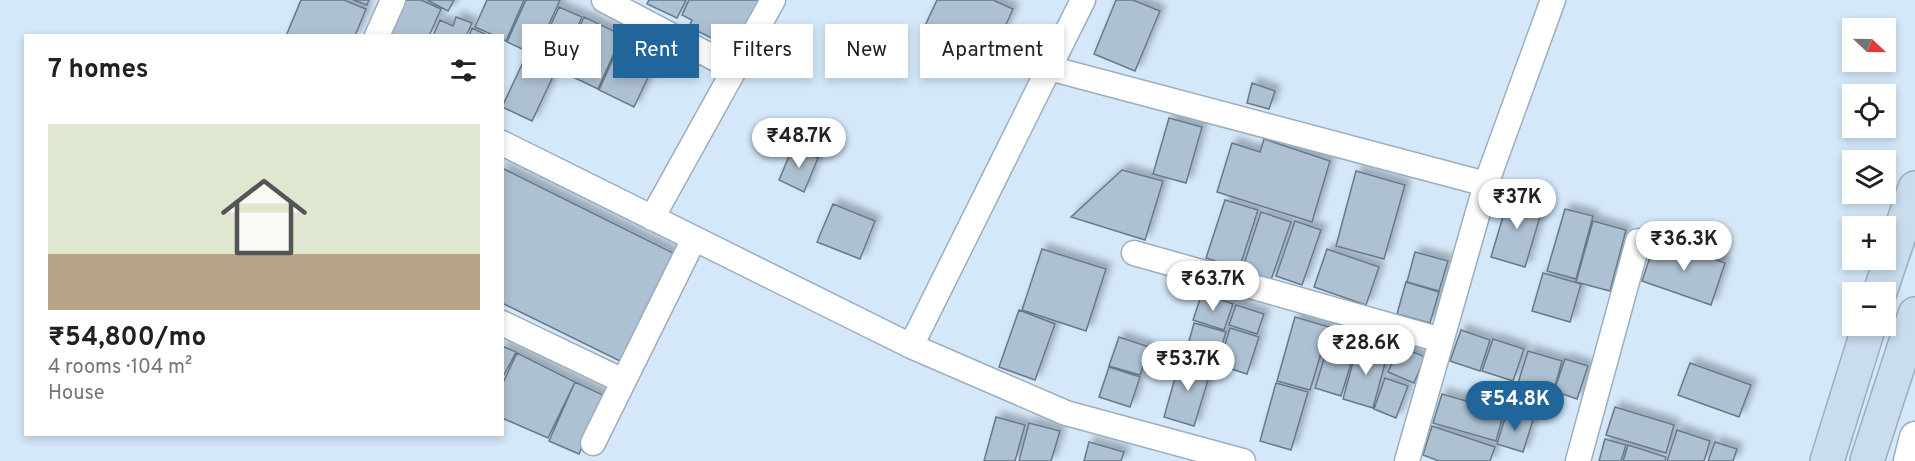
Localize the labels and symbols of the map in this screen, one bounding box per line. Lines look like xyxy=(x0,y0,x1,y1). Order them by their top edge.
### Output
north arrow xyxy=(1842,18,1896,72)
pin: ₹48.7K xyxy=(750,118,848,169)
pin: ₹37K xyxy=(1481,179,1553,230)
pin: ₹36.3K xyxy=(1635,221,1733,272)
pin: ₹63.7K xyxy=(1164,261,1262,312)
pin: ₹28.6K xyxy=(1317,325,1415,376)
pin: ₹53.7K xyxy=(1139,341,1237,392)
pin: ₹54.8K xyxy=(1466,381,1564,432)

